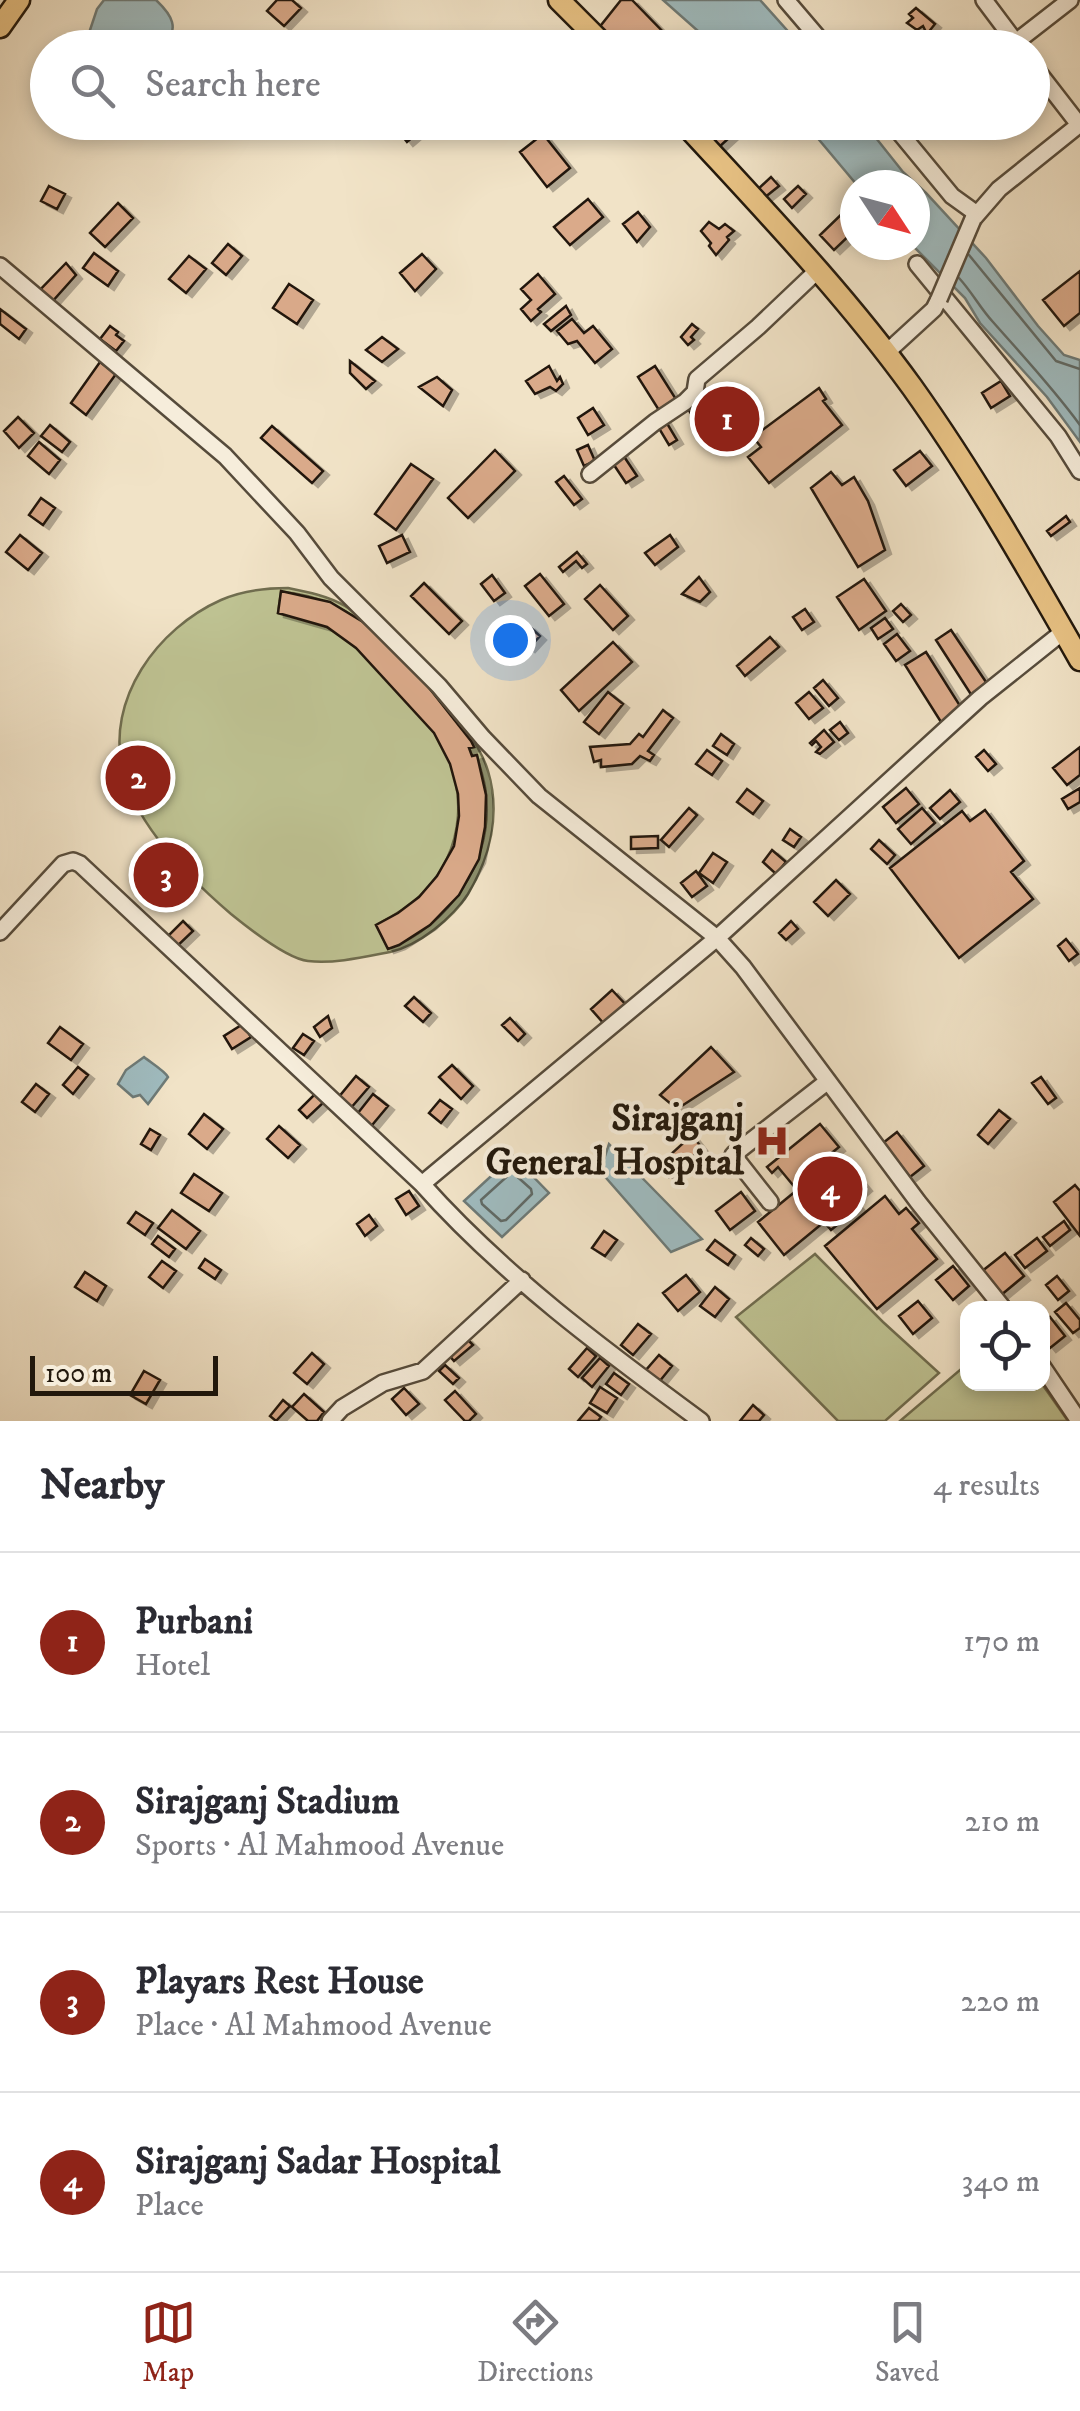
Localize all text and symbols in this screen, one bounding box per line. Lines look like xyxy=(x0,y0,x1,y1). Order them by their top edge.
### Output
search box xyxy=(30,30,1050,140)
icon: search xyxy=(65,58,120,113)
text: Search here xyxy=(145,61,321,109)
north arrow xyxy=(840,170,930,260)
pin: 1 xyxy=(694,382,760,456)
your location xyxy=(485,615,536,666)
pin: 2 xyxy=(106,740,170,816)
pin: 3 xyxy=(134,838,198,912)
place label: Sirajganj General Hospital xyxy=(485,1095,745,1187)
hospital icon: Sirajganj General Hospital xyxy=(753,1122,791,1160)
pin: 4 xyxy=(798,1152,862,1226)
map controls xyxy=(960,1301,1050,1391)
button: locate xyxy=(960,1301,1050,1391)
scale bar xyxy=(30,1351,218,1396)
text: 100 m xyxy=(45,1356,112,1391)
text: Nearby xyxy=(40,1460,164,1512)
text: 4 results xyxy=(933,1466,1040,1506)
text: Purbani xyxy=(135,1598,253,1646)
text: 1 xyxy=(67,1622,78,1662)
text: 170 m xyxy=(963,1622,1040,1662)
text: Hotel xyxy=(135,1646,210,1686)
text: Sirajganj Stadium xyxy=(135,1778,400,1826)
text: 2 xyxy=(65,1802,80,1842)
text: 210 m xyxy=(965,1802,1040,1842)
text: Sports · Al Mahmood Avenue xyxy=(135,1826,504,1866)
text: Playars Rest House xyxy=(135,1958,424,2006)
text: 3 xyxy=(67,1982,78,2022)
text: 220 m xyxy=(960,1982,1040,2022)
text: Place · Al Mahmood Avenue xyxy=(135,2006,492,2046)
text: Sirajganj Sadar Hospital xyxy=(135,2138,500,2186)
text: 4 xyxy=(63,2162,82,2202)
text: 340 m xyxy=(962,2162,1040,2202)
text: Place xyxy=(135,2186,204,2226)
tab: Map xyxy=(141,2295,196,2390)
tab: Directions xyxy=(477,2295,593,2390)
tab: Saved xyxy=(875,2295,939,2390)

